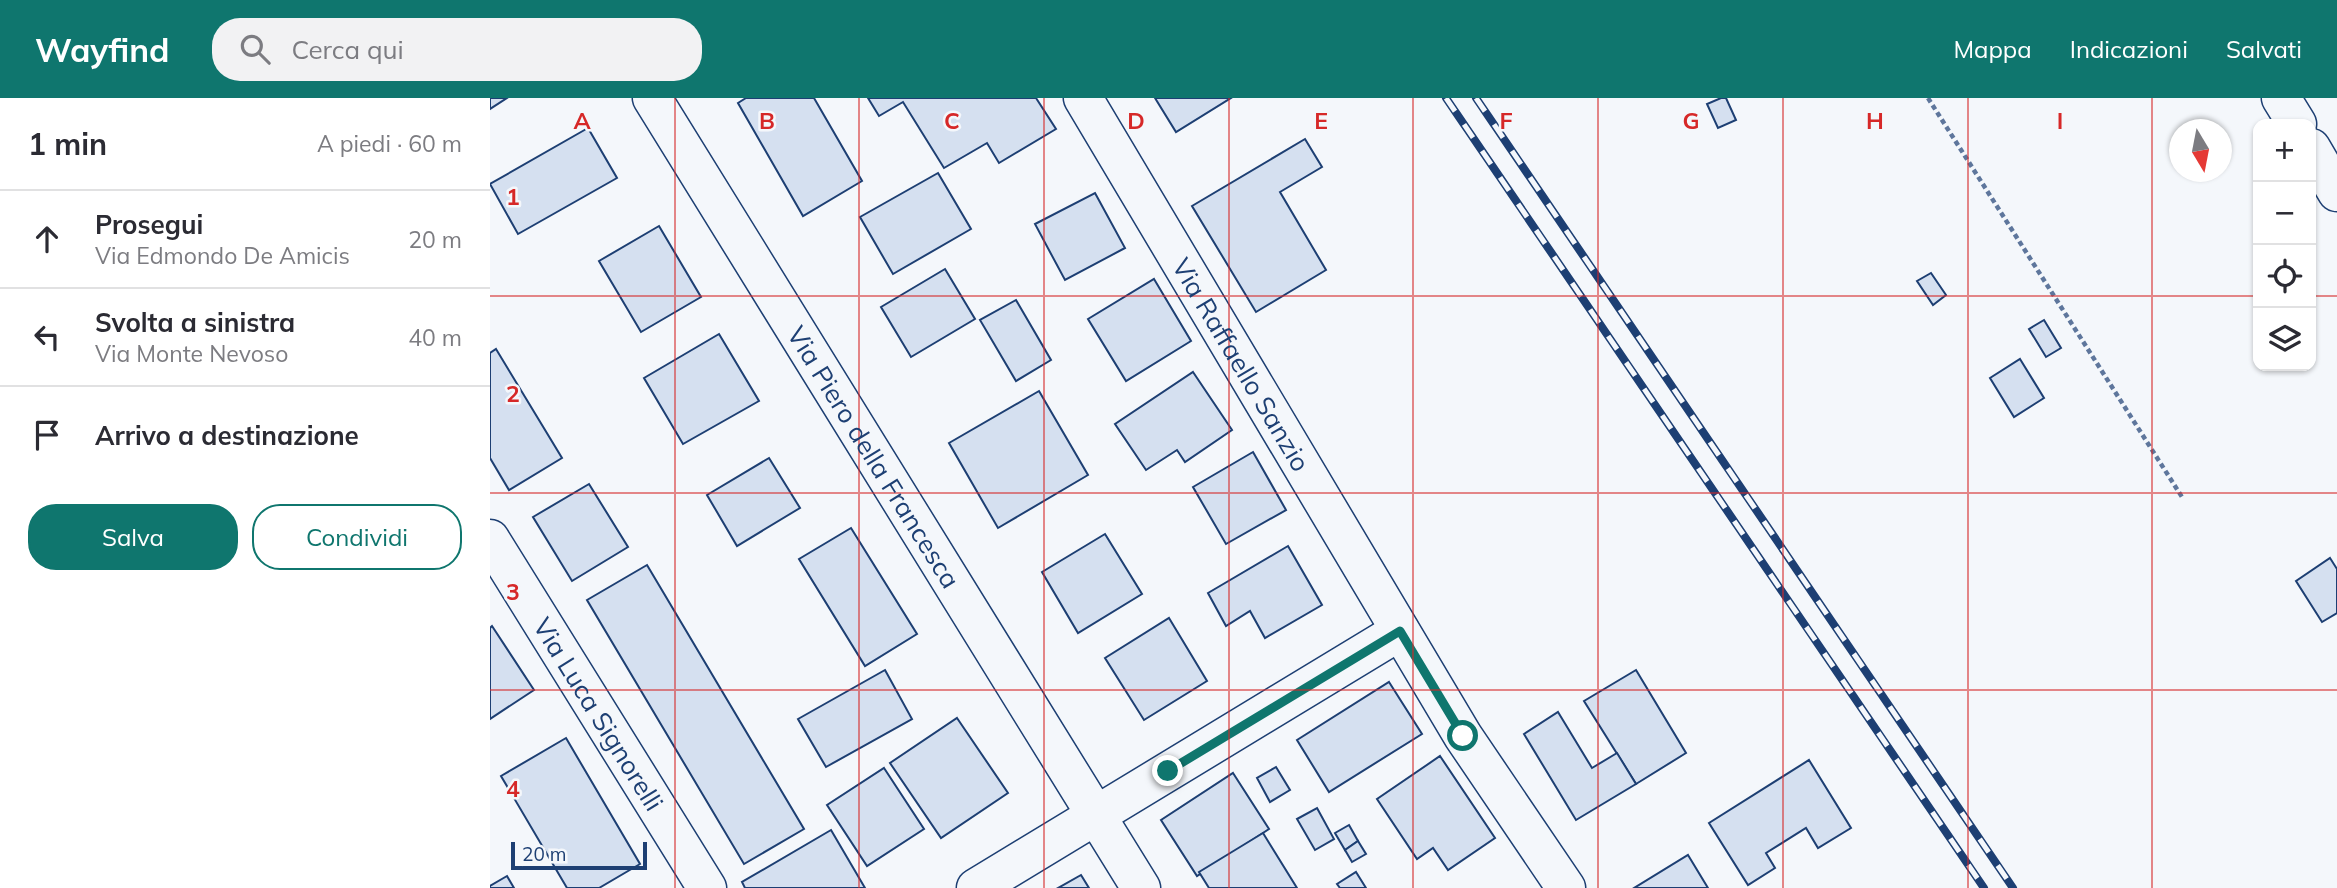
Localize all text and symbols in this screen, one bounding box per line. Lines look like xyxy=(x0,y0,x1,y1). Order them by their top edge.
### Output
search box xyxy=(212,18,702,81)
text: Wayfind xyxy=(35,29,170,70)
icon: search xyxy=(236,30,274,68)
text: Cerca qui xyxy=(292,33,404,66)
text: Mappa xyxy=(1953,34,2032,64)
text: Indicazioni xyxy=(2070,34,2188,64)
text: Salvati xyxy=(2226,34,2302,64)
text: A xyxy=(573,106,591,135)
text: B xyxy=(759,106,775,135)
text: C xyxy=(944,106,960,135)
text: D xyxy=(1127,106,1145,135)
text: E xyxy=(1314,106,1328,135)
text: F xyxy=(1499,106,1513,135)
text: G xyxy=(1682,106,1700,135)
text: H xyxy=(1866,106,1884,135)
text: I xyxy=(2057,106,2063,135)
north arrow xyxy=(2169,119,2232,182)
map controls xyxy=(2253,119,2316,371)
button: + xyxy=(2253,119,2316,182)
text: 1 min xyxy=(28,125,107,163)
text: A piedi · 60 m xyxy=(317,129,462,158)
text: 1 xyxy=(506,182,520,211)
button: − xyxy=(2253,182,2316,245)
text: Prosegui xyxy=(95,208,203,241)
icon: ahead xyxy=(28,220,66,258)
text: 20 m xyxy=(408,225,462,254)
text: Via Edmondo De Amicis xyxy=(95,241,350,270)
button: locate xyxy=(2253,245,2316,308)
street label: Via Raffaello Sanzio xyxy=(1165,252,1318,477)
text: Svolta a sinistra xyxy=(95,306,295,339)
button: layers xyxy=(2253,308,2316,371)
icon: left xyxy=(28,318,66,356)
street label: Via Piero della Francesca xyxy=(781,320,968,594)
text: 40 m xyxy=(408,323,462,352)
text: Via Monte Nevoso xyxy=(95,339,288,368)
text: 2 xyxy=(506,379,520,408)
icon: arrive xyxy=(28,416,66,454)
text: Arrivo a destinazione xyxy=(95,419,359,452)
button: Salva xyxy=(28,504,238,570)
button: Condividi xyxy=(252,504,462,570)
text: 3 xyxy=(506,577,520,606)
street label: Via Luca Signorelli xyxy=(526,611,671,817)
route start xyxy=(1447,720,1478,751)
route end xyxy=(1152,755,1183,786)
text: 4 xyxy=(506,774,520,803)
scale bar xyxy=(511,839,648,871)
text: 20 m xyxy=(522,842,566,866)

